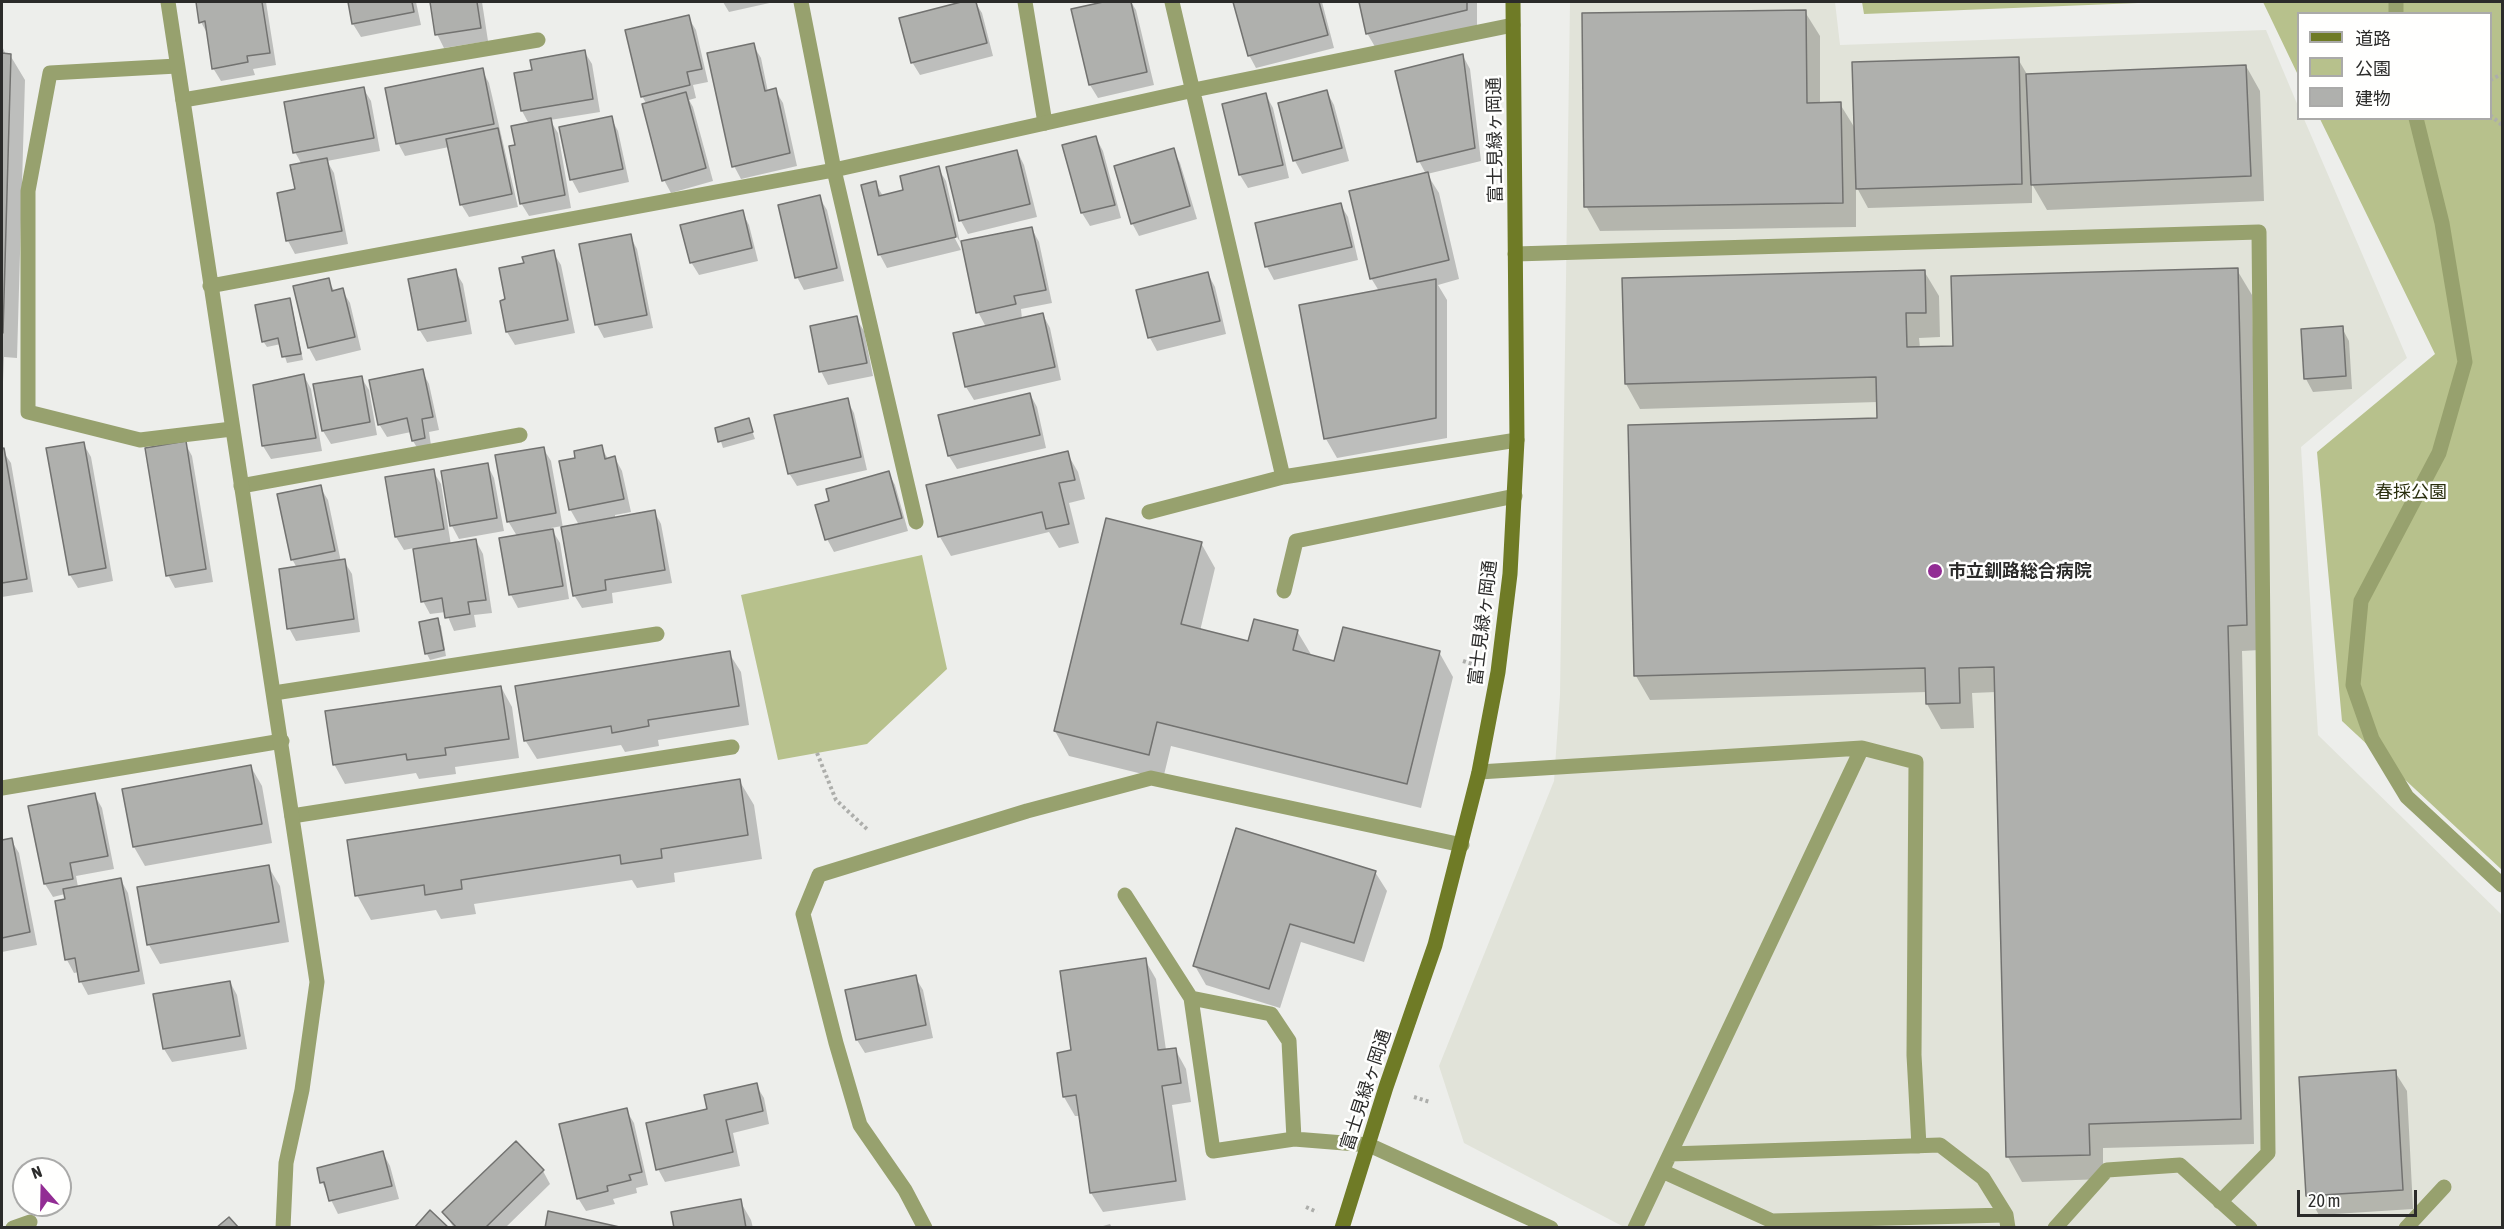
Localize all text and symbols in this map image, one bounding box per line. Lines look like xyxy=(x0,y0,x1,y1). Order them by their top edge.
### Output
legend xyxy=(2297,12,2492,120)
text: 道路 xyxy=(2355,28,2391,49)
text: 公園 xyxy=(2355,58,2391,79)
street label: 富士見緑ヶ岡通 xyxy=(1483,77,1507,203)
text: 建物 xyxy=(2355,88,2391,109)
park label: 春採公園 xyxy=(2375,481,2447,503)
street label: 富士見緑ヶ岡通 xyxy=(1465,559,1501,687)
place label: 市立釧路総合病院 xyxy=(1948,560,2092,582)
marker: 市立釧路総合病院 xyxy=(1926,562,1944,580)
street label: 富士見緑ヶ岡通 xyxy=(1336,1027,1396,1153)
north arrow xyxy=(12,1157,72,1217)
text: N xyxy=(29,1162,44,1182)
scale bar xyxy=(2300,1178,2420,1216)
text: 20 m xyxy=(2308,1190,2340,1211)

